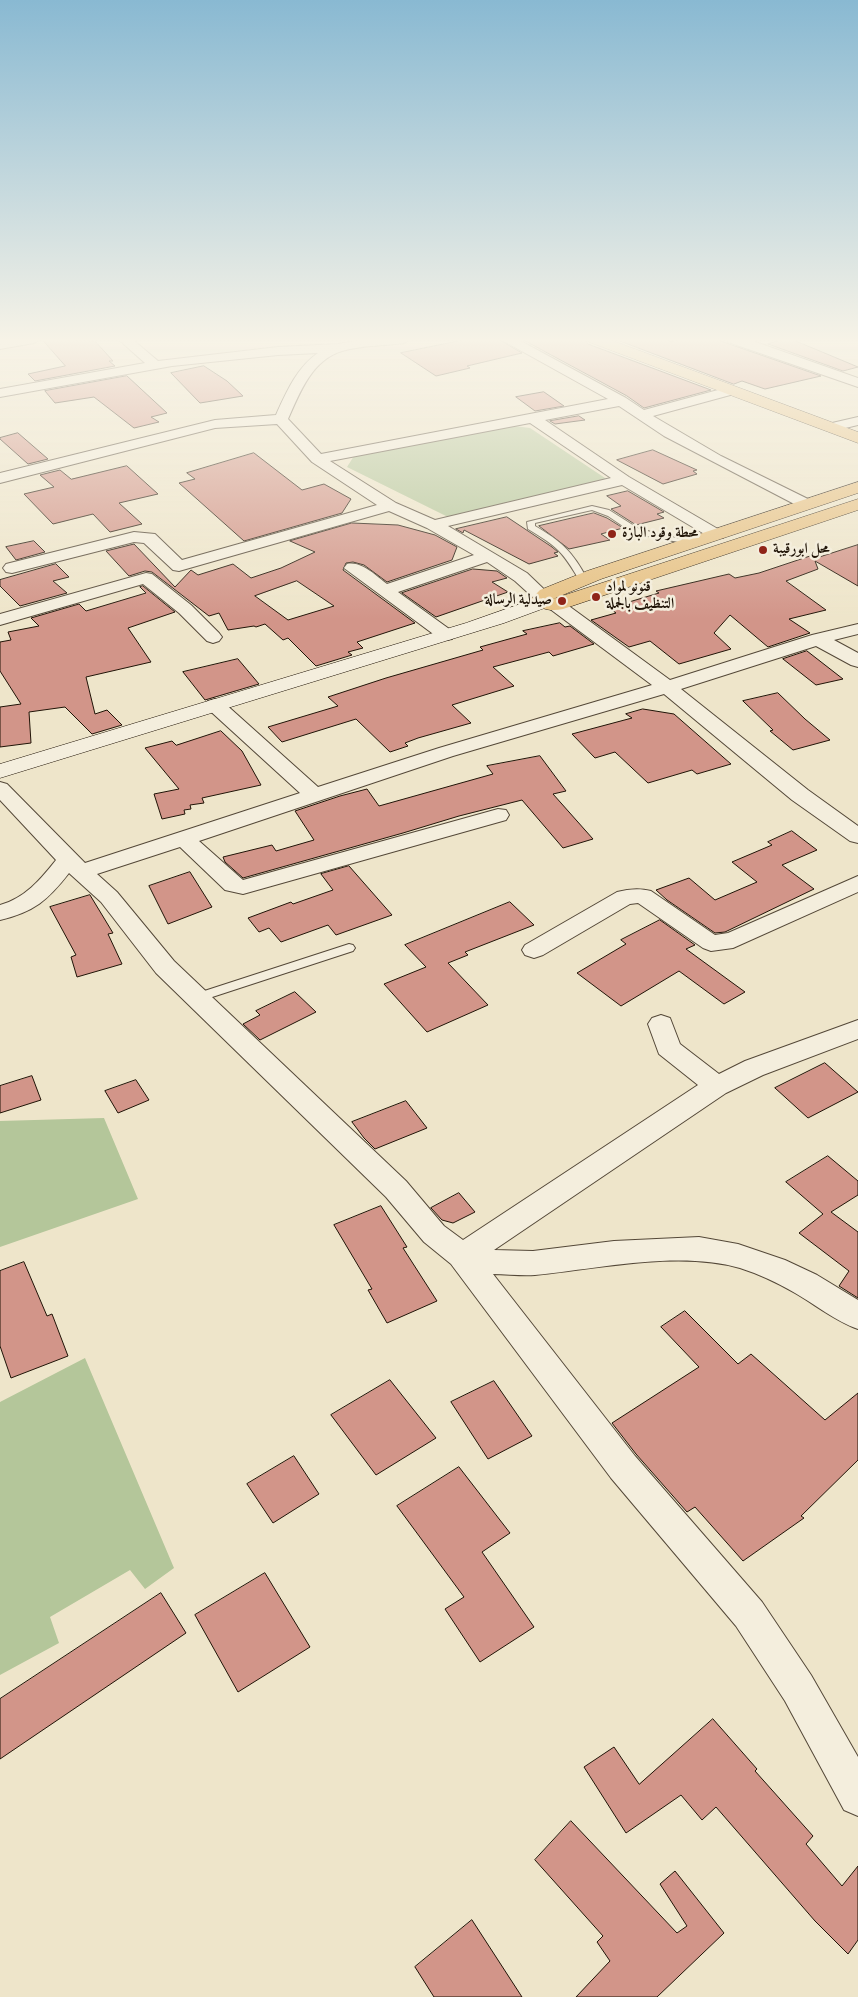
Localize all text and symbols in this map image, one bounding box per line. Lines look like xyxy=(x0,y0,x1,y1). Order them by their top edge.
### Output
place label: محطة وقود البازة xyxy=(622,525,698,543)
marker: محطة وقود البازة xyxy=(606,528,618,540)
place label: محل ابورقيبة xyxy=(773,541,830,559)
marker: محل ابورقيبة xyxy=(757,544,769,556)
place label: قنونو لمواد التنظيف بالجملة xyxy=(606,579,674,614)
marker: قنونو لمواد التنظيف بالجملة xyxy=(590,591,602,603)
place label: صيدلية الرسالة xyxy=(485,592,552,610)
marker: صيدلية الرسالة xyxy=(556,595,568,607)

